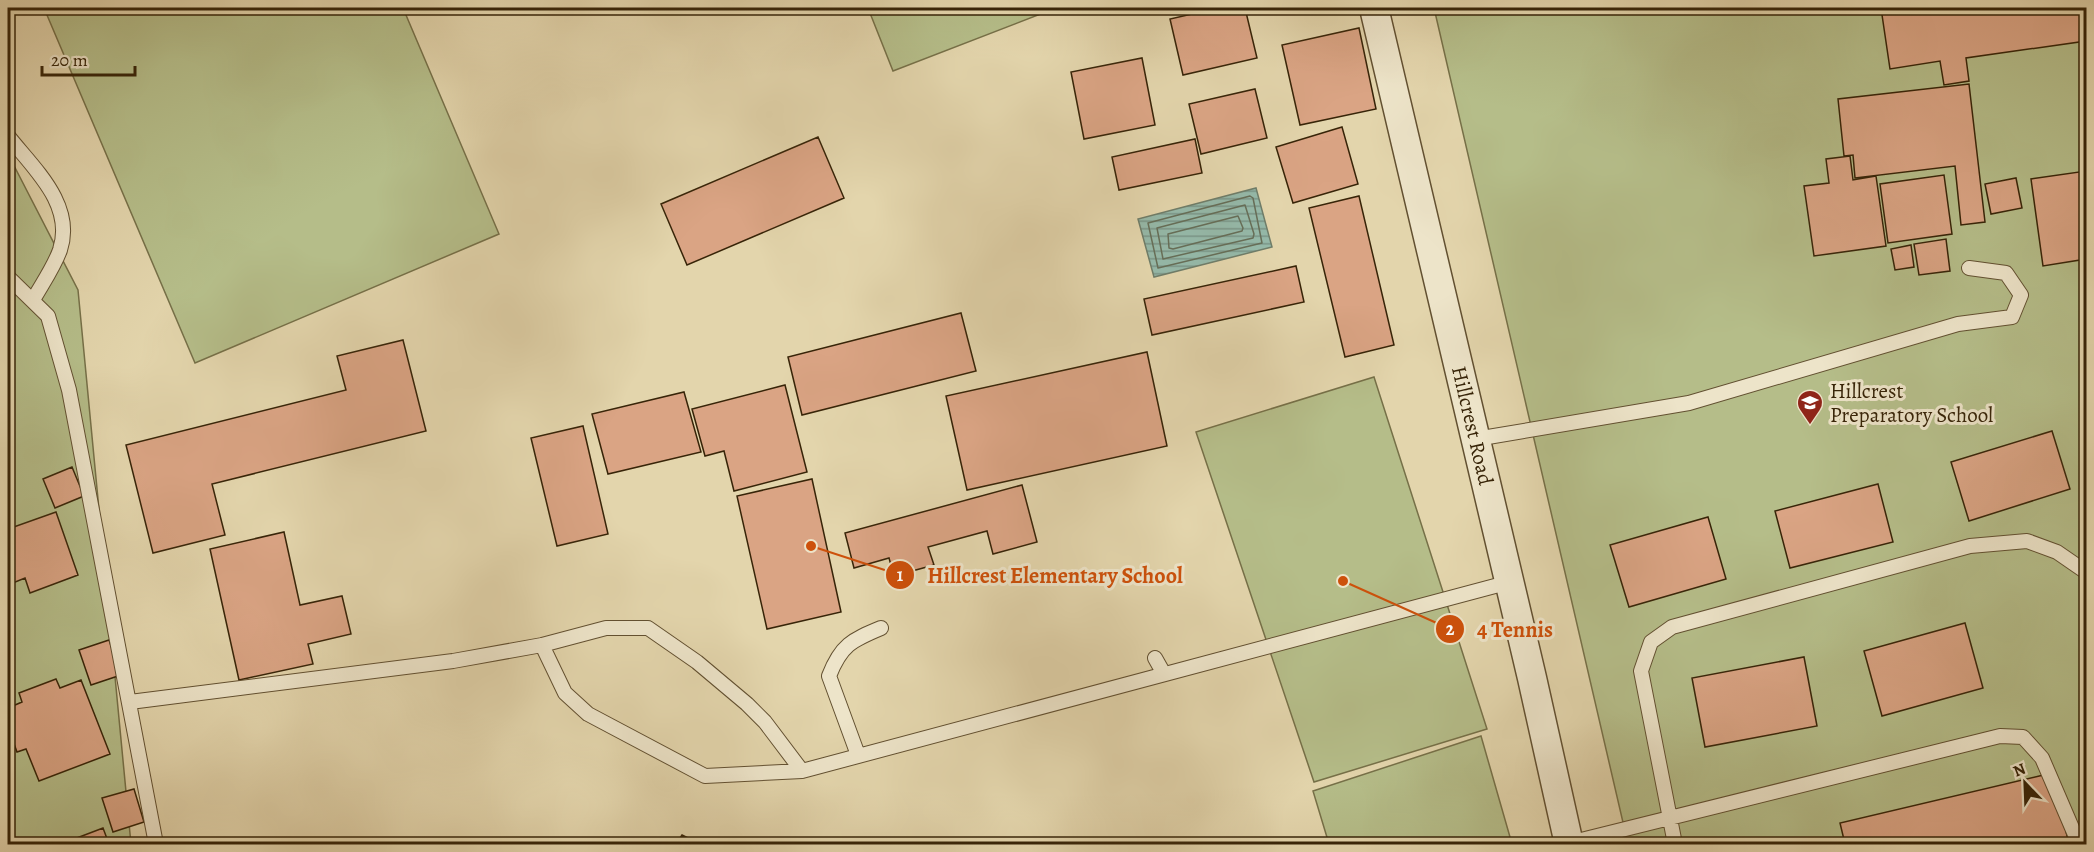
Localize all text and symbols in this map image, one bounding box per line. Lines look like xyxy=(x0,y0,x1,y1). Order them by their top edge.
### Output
scale bar xyxy=(42,39,135,77)
text: 20 m xyxy=(51,48,88,72)
street label: Hillcrest Road xyxy=(1445,363,1500,488)
place label: Hillcrest Preparatory School xyxy=(1830,377,1993,429)
school or university icon: Hillcrest Preparatory School xyxy=(1795,388,1825,426)
callout: Hillcrest Elementary School xyxy=(885,555,1195,595)
text: Hillcrest Elementary School xyxy=(927,561,1183,591)
text: 1 xyxy=(897,563,904,587)
callout: 4 Tennis xyxy=(1435,609,1565,649)
text: 4 Tennis xyxy=(1477,615,1553,645)
text: 2 xyxy=(1446,617,1455,641)
north arrow xyxy=(1995,753,2055,813)
text: N xyxy=(2010,758,2030,783)

